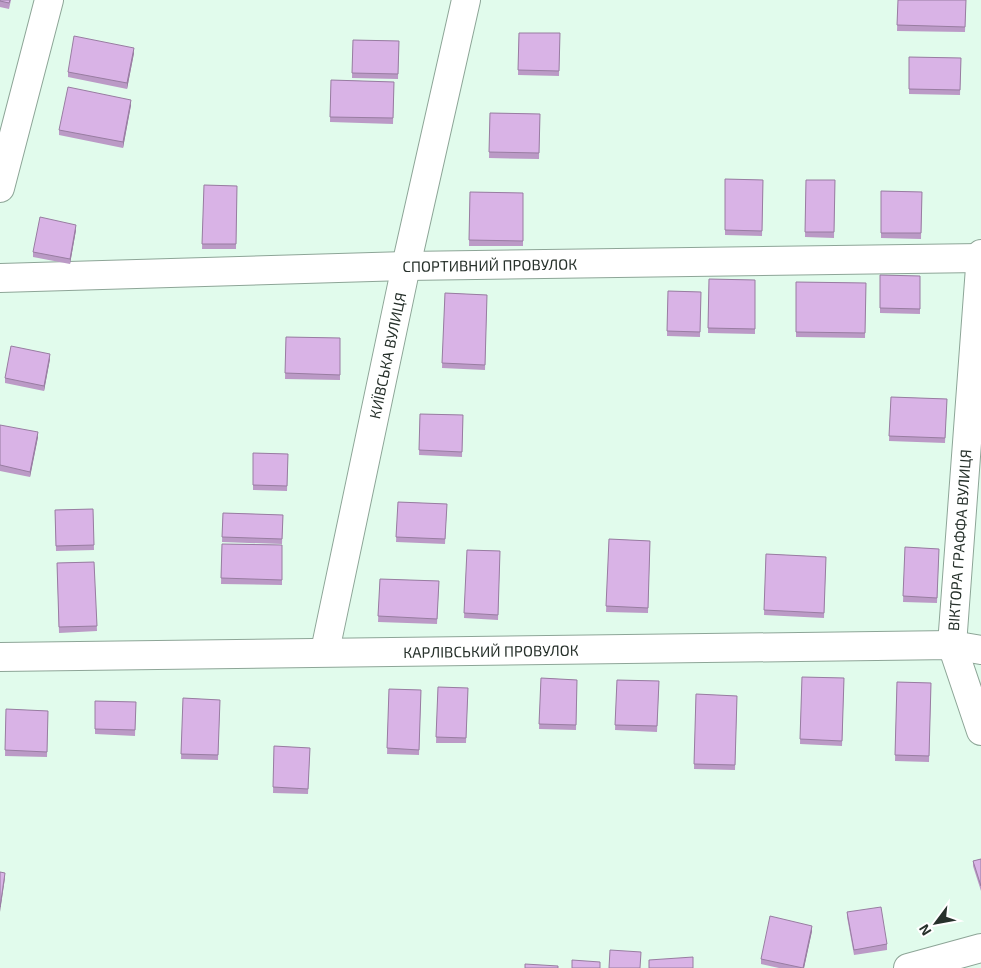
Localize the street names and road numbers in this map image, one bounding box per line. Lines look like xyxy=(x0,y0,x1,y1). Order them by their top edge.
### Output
street label: СПОРТИВНИЙ ПРОВУЛОК xyxy=(402,255,577,275)
street label: КИЇВСЬКА ВУЛИЦЯ xyxy=(365,291,409,420)
street label: ВІКТОРА ГРАФФА ВУЛИЦЯ xyxy=(944,448,974,632)
street label: КАРЛІВСЬКИЙ ПРОВУЛОК xyxy=(403,641,579,661)

